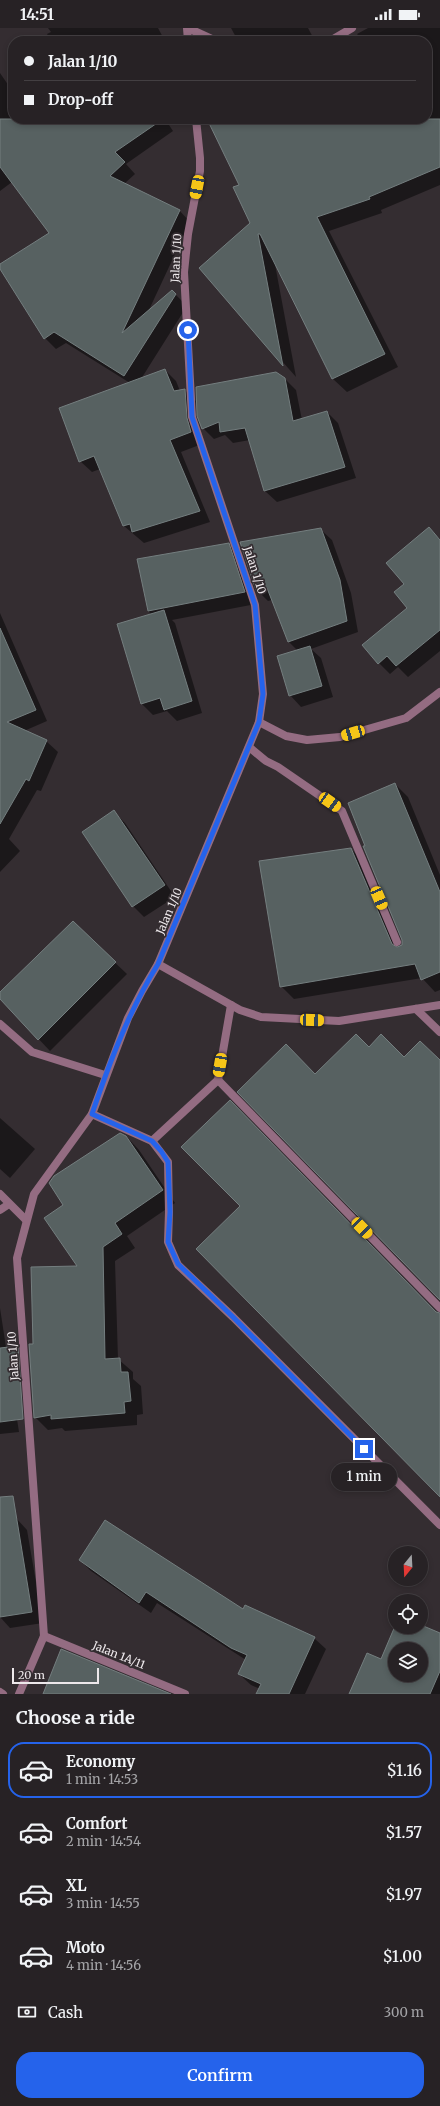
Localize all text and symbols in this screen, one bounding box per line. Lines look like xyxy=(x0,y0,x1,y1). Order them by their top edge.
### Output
text: 14:51 xyxy=(20,5,54,24)
text: Jalan 1/10 xyxy=(48,52,117,71)
text: Drop-off xyxy=(48,90,113,109)
car xyxy=(189,174,205,200)
street label: Jalan 1/10 xyxy=(168,233,184,284)
route start xyxy=(179,321,197,339)
street label: Jalan 1/10 xyxy=(240,543,269,596)
car xyxy=(340,724,366,742)
car xyxy=(317,790,343,814)
car xyxy=(369,885,389,911)
street label: Jalan 1/10 xyxy=(153,886,185,937)
car xyxy=(300,1014,324,1026)
car xyxy=(212,1052,228,1078)
car xyxy=(349,1215,375,1241)
street label: Jalan 1/10 xyxy=(4,1331,22,1382)
route end xyxy=(355,1440,373,1458)
callout: 1 min xyxy=(331,1463,397,1491)
text: 1 min xyxy=(347,1468,381,1485)
north arrow xyxy=(388,1546,428,1586)
map controls xyxy=(388,1546,428,1682)
button: locate xyxy=(388,1594,428,1634)
street label: Jalan 1A/11 xyxy=(90,1638,147,1672)
button: layers xyxy=(388,1642,428,1682)
scale bar xyxy=(12,1666,99,1685)
text: 20 m xyxy=(18,1668,45,1682)
text: Choose a ride xyxy=(16,1706,135,1729)
icon: car xyxy=(18,1752,54,1788)
text: Economy xyxy=(66,1752,135,1771)
text: $1.16 xyxy=(387,1761,422,1780)
text: 1 min · 14:53 xyxy=(66,1771,138,1788)
icon: car xyxy=(18,1814,54,1850)
text: Comfort xyxy=(66,1814,127,1833)
text: $1.57 xyxy=(385,1823,422,1842)
text: 2 min · 14:54 xyxy=(66,1833,141,1850)
icon: car xyxy=(18,1876,54,1912)
text: XL xyxy=(66,1876,87,1895)
text: $1.97 xyxy=(385,1885,422,1904)
text: 3 min · 14:55 xyxy=(66,1895,140,1912)
icon: car xyxy=(18,1938,54,1974)
text: Moto xyxy=(66,1938,105,1957)
text: $1.00 xyxy=(383,1947,422,1966)
text: 4 min · 14:56 xyxy=(66,1957,141,1974)
icon: cash xyxy=(16,2001,38,2023)
text: Cash xyxy=(48,2003,83,2022)
text: 300 m xyxy=(384,2004,424,2021)
button: Confirm xyxy=(16,2052,424,2098)

